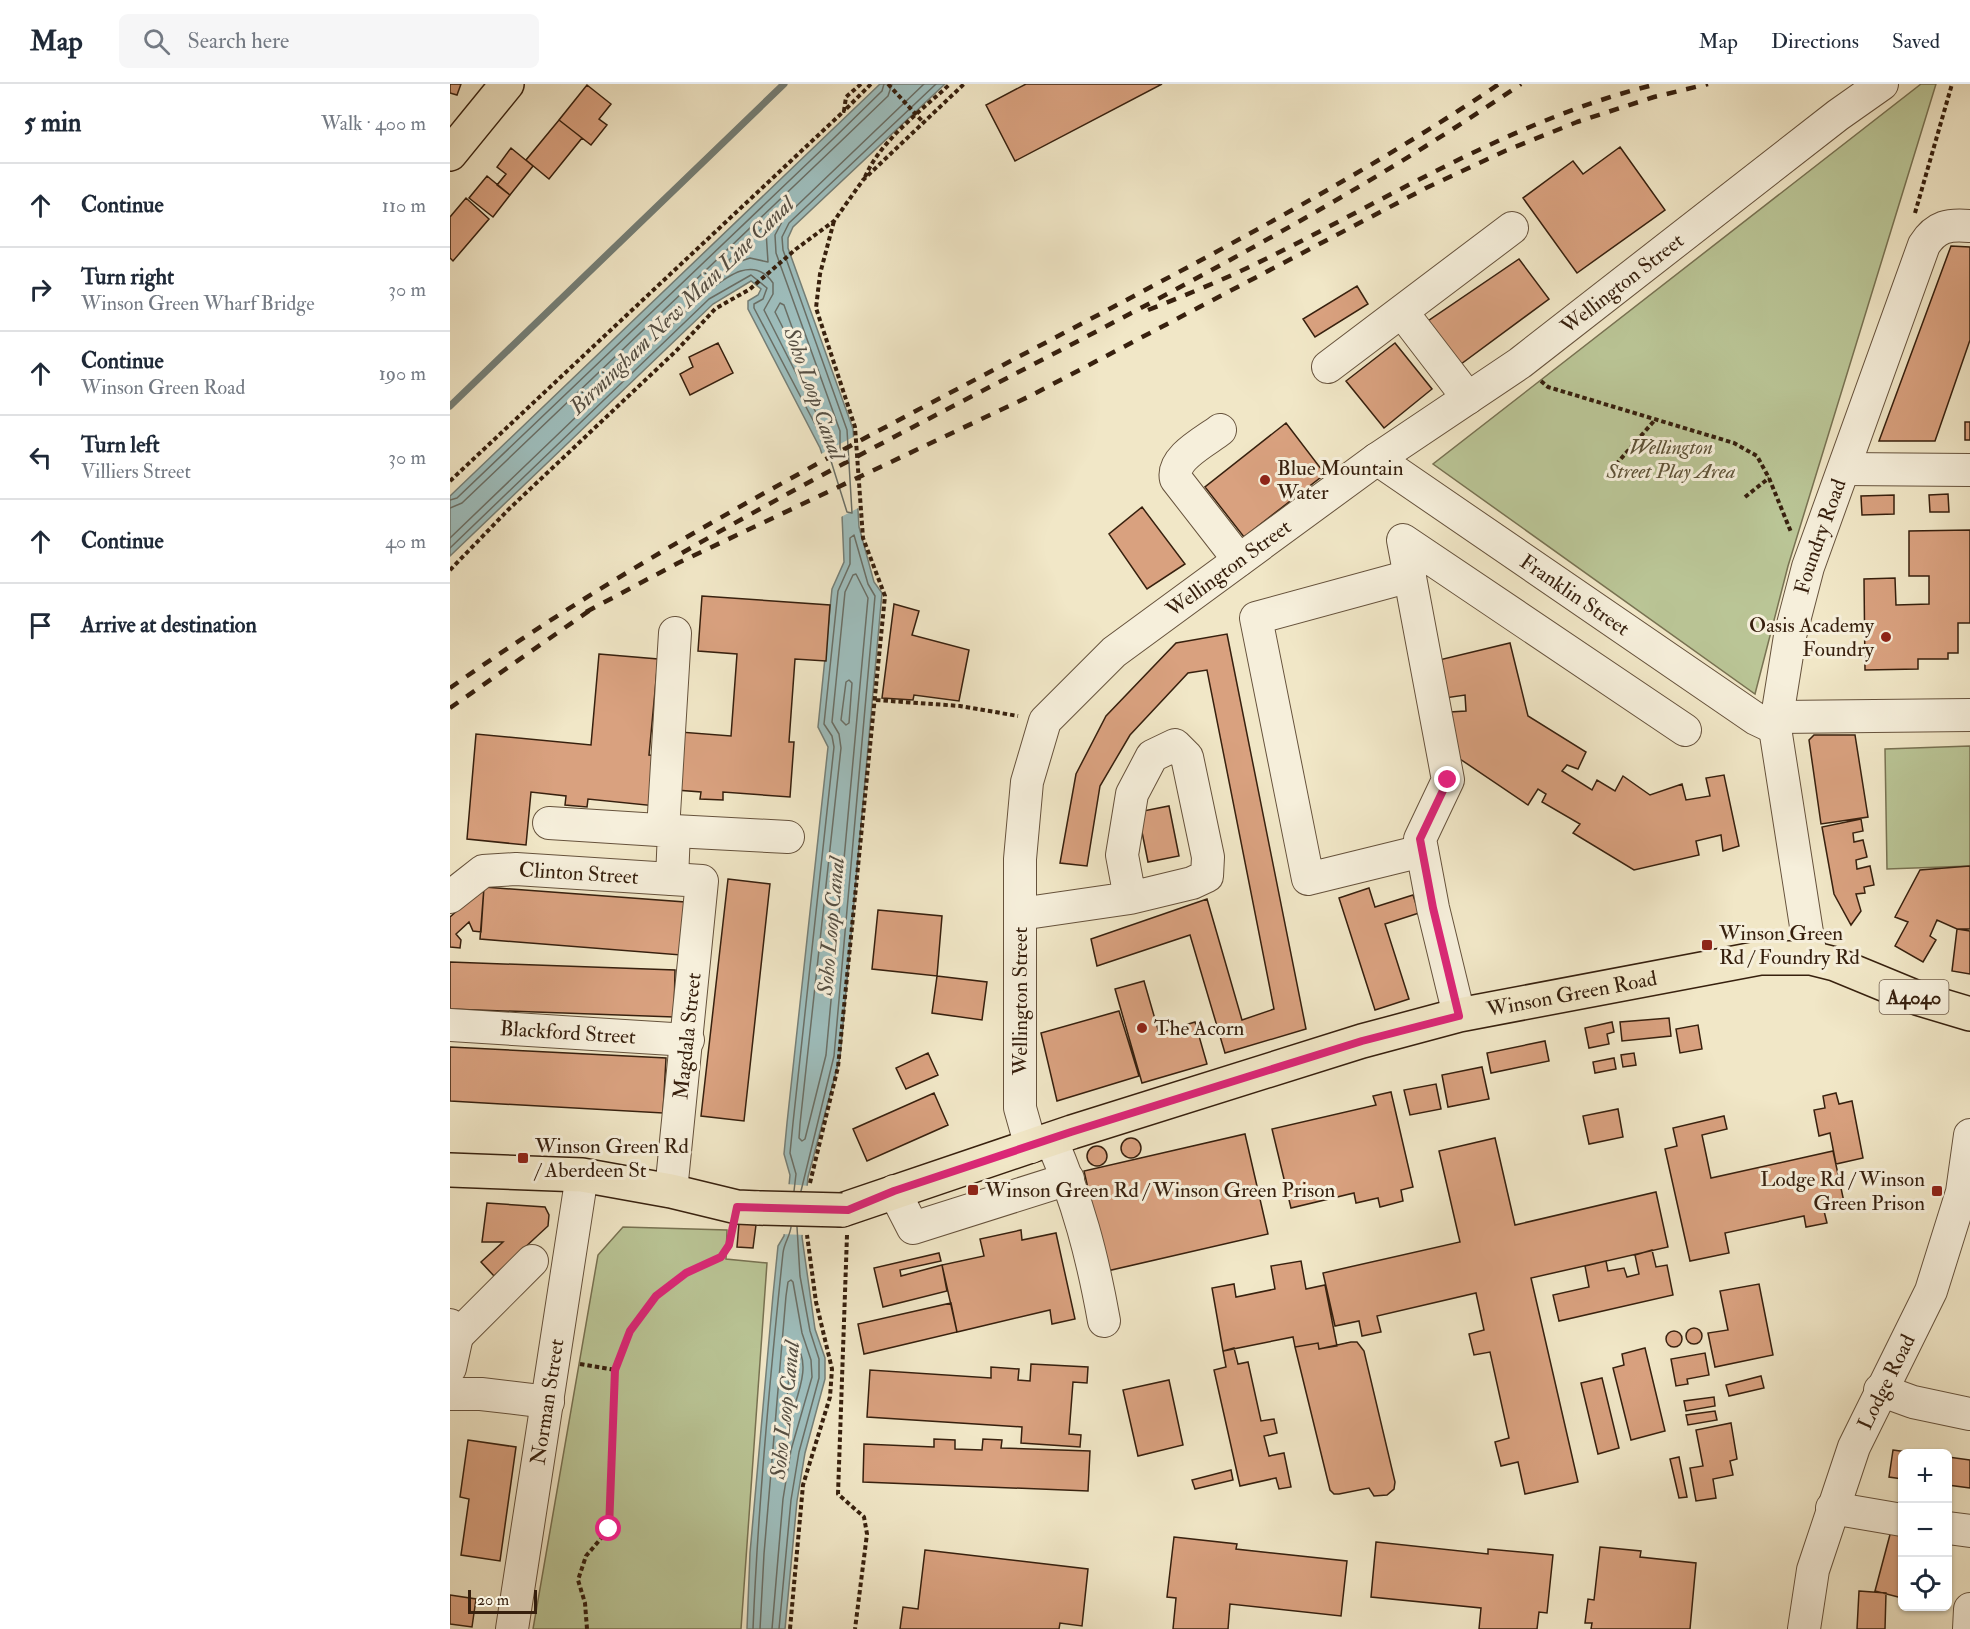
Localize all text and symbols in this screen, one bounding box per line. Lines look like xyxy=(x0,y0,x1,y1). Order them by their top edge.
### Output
search box xyxy=(119,14,539,68)
text: Map xyxy=(30,24,83,59)
icon: search xyxy=(140,25,173,58)
text: Search here xyxy=(188,27,289,55)
text: Map xyxy=(1698,28,1738,55)
text: Directions xyxy=(1771,28,1859,55)
text: Saved xyxy=(1892,28,1940,55)
text: 5 min xyxy=(24,107,81,139)
text: Walk · 400 m xyxy=(321,111,426,136)
icon: ahead xyxy=(24,189,57,222)
water label: Birmingham New Main Line Canal xyxy=(563,190,801,421)
text: Continue xyxy=(81,191,164,219)
text: 110 m xyxy=(382,193,426,218)
street label: Wellington Street xyxy=(1555,227,1689,341)
text: Turn right xyxy=(81,263,174,291)
icon: right xyxy=(24,273,57,306)
text: 30 m xyxy=(388,277,426,302)
text: Winson Green Wharf Bridge xyxy=(81,291,315,316)
water label: Soho Loop Canal xyxy=(777,323,852,465)
text: Continue xyxy=(81,347,164,375)
icon: ahead xyxy=(24,357,57,390)
text: 190 m xyxy=(379,361,426,386)
text: Winson Green Road xyxy=(81,375,245,400)
text: Turn left xyxy=(81,431,160,459)
park label: Wellington Street Play Area xyxy=(1606,434,1736,485)
icon: left xyxy=(24,441,57,474)
text: 30 m xyxy=(388,445,426,470)
place label: Blue Mountain Water xyxy=(1276,455,1404,506)
text: Villiers Street xyxy=(81,459,191,484)
marker: Blue Mountain Water xyxy=(1258,473,1272,487)
street label: Foundry Road xyxy=(1788,475,1853,597)
street label: Wellington Street xyxy=(1160,513,1297,624)
icon: ahead xyxy=(24,525,57,558)
text: Continue xyxy=(81,527,164,555)
text: 40 m xyxy=(385,529,426,554)
street label: Franklin Street xyxy=(1515,548,1635,642)
icon: arrive xyxy=(24,609,57,642)
text: Arrive at destination xyxy=(81,611,257,639)
place label: Oasis Academy Foundry xyxy=(1749,612,1875,663)
marker: Oasis Academy Foundry xyxy=(1879,630,1893,644)
route end xyxy=(1434,766,1460,792)
water label: Soho Loop Canal xyxy=(811,854,851,997)
street label: Clinton Street xyxy=(518,856,640,891)
place label: Winson Green Rd / Foundry Rd xyxy=(1718,920,1861,971)
street label: Wellington Street xyxy=(1007,927,1034,1076)
marker: Winson Green Rd / Foundry Rd xyxy=(1700,938,1714,952)
street label: Winson Green Road xyxy=(1484,965,1660,1024)
street label: Magdala Street xyxy=(667,971,708,1101)
road number: A4040 xyxy=(1880,980,1948,1014)
street label: Blackford Street xyxy=(499,1015,637,1051)
place label: The Acorn xyxy=(1154,1015,1244,1042)
marker: The Acorn xyxy=(1135,1021,1149,1035)
place label: Winson Green Rd / Aberdeen St xyxy=(533,1133,689,1184)
marker: Winson Green Rd / Aberdeen St xyxy=(516,1151,530,1165)
place label: Lodge Rd / Winson Green Prison xyxy=(1760,1166,1925,1217)
place label: Winson Green Rd / Winson Green Prison xyxy=(984,1177,1335,1204)
marker: Winson Green Rd / Winson Green Prison xyxy=(966,1183,980,1197)
marker: Lodge Rd / Winson Green Prison xyxy=(1930,1184,1944,1198)
street label: Lodge Road xyxy=(1852,1329,1922,1434)
street label: Norman Street xyxy=(525,1337,571,1467)
water label: Soho Loop Canal xyxy=(764,1338,806,1481)
map controls xyxy=(1898,1449,1952,1611)
button: + xyxy=(1898,1449,1952,1503)
button: − xyxy=(1898,1503,1952,1557)
route start xyxy=(595,1515,621,1541)
button: locate xyxy=(1898,1557,1952,1611)
scale bar xyxy=(468,1587,537,1614)
text: 20 m xyxy=(477,1590,509,1610)

